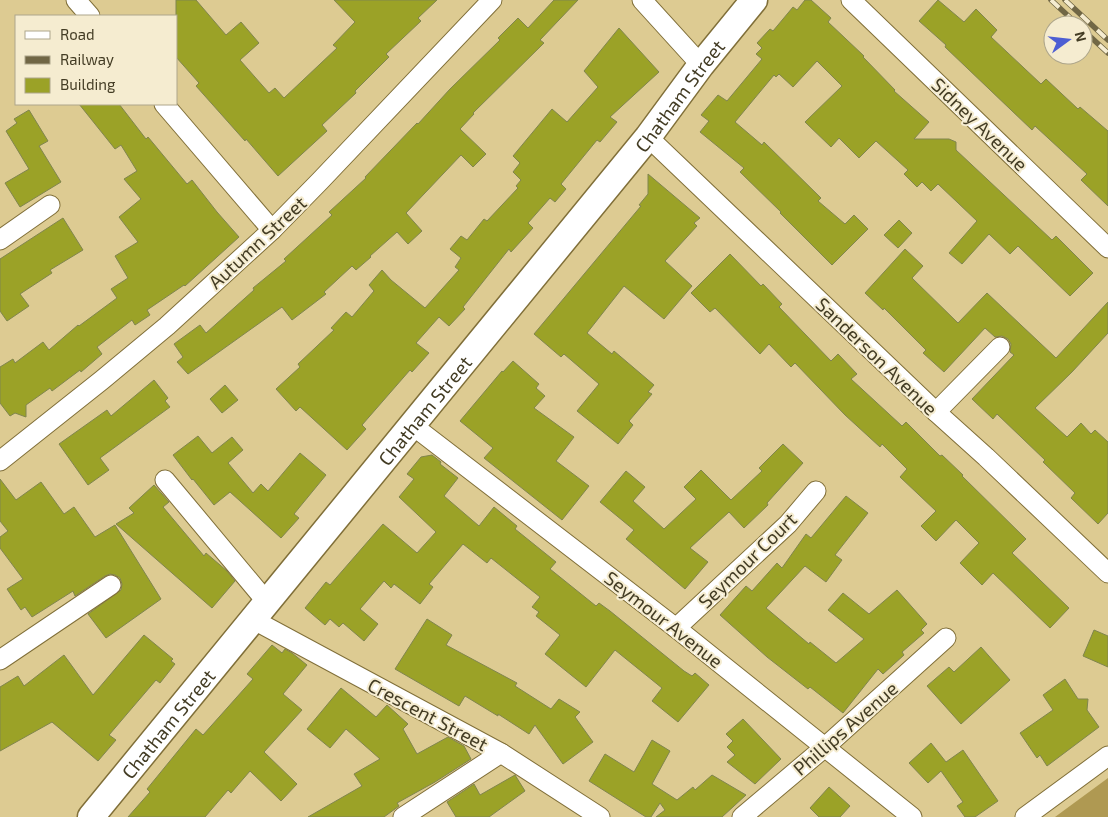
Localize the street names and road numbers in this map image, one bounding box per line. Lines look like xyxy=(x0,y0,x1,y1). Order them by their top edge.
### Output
street label: Chatham Street xyxy=(629,34,729,156)
street label: Sidney Avenue xyxy=(927,72,1033,176)
street label: Autumn Street xyxy=(203,191,311,293)
street label: Sanderson Avenue xyxy=(812,292,942,420)
street label: Chatham Street xyxy=(373,351,476,470)
street label: Seymour Court xyxy=(693,507,801,613)
street label: Seymour Avenue xyxy=(600,566,728,672)
street label: Chatham Street xyxy=(116,664,219,783)
street label: Crescent Street xyxy=(364,673,492,755)
street label: Phillips Avenue xyxy=(788,676,902,780)

